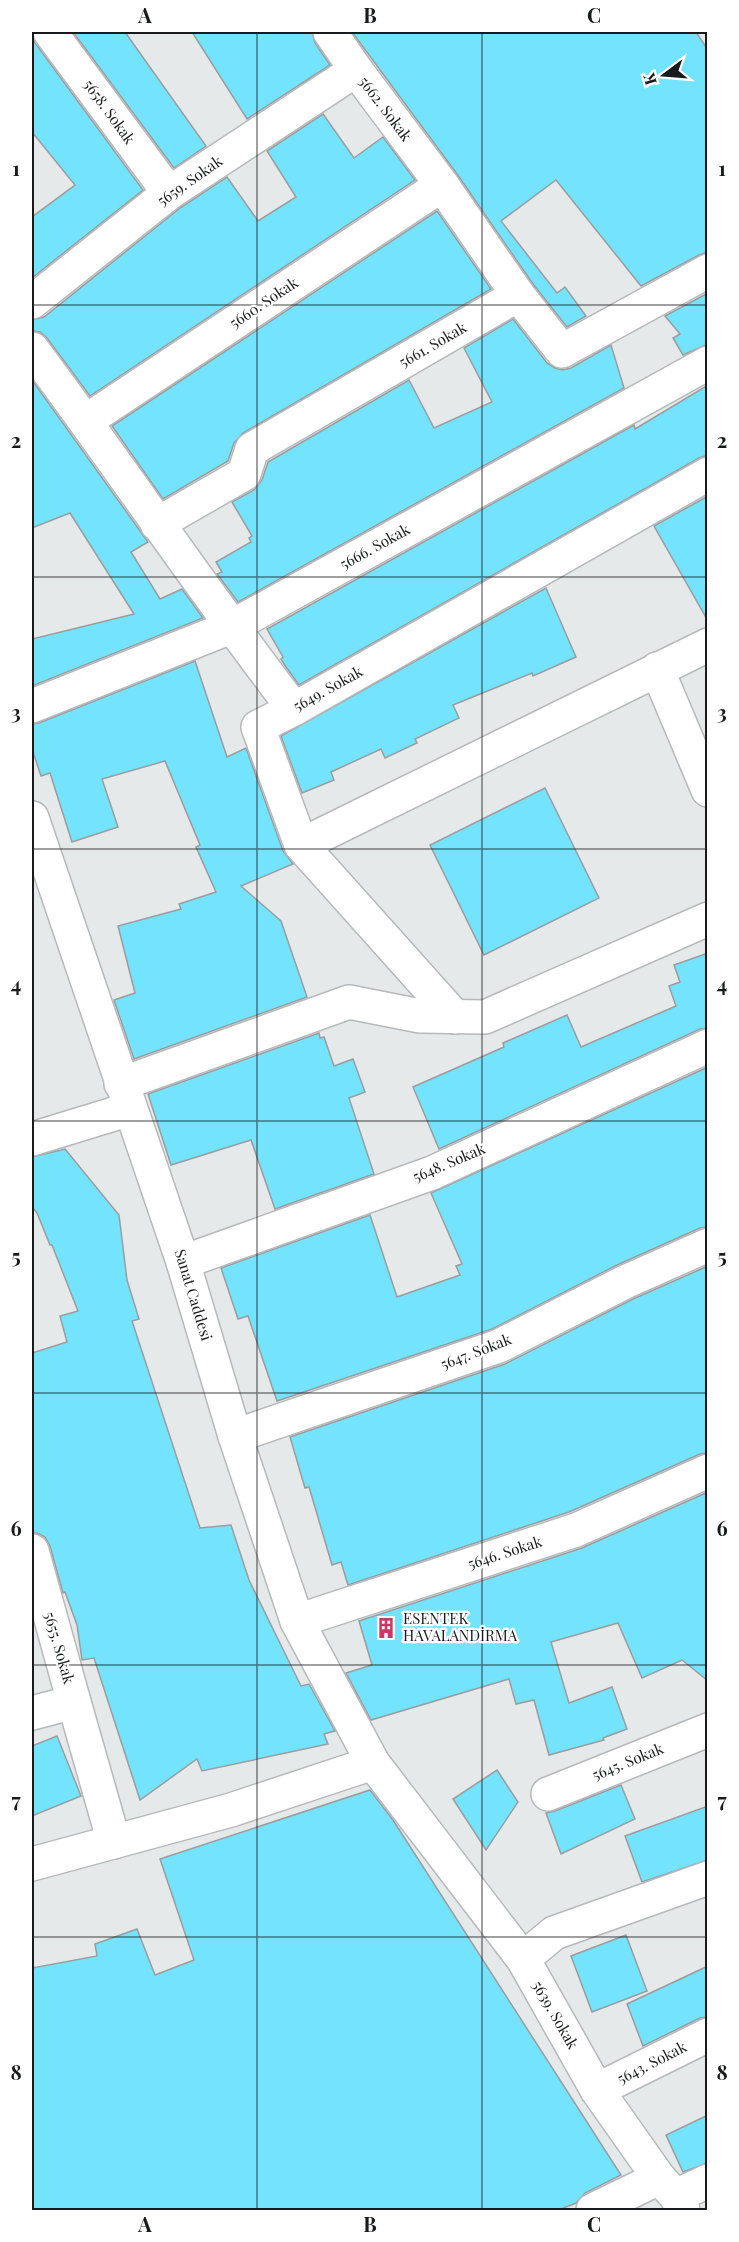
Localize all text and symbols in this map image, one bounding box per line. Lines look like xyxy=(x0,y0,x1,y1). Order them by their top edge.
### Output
text: A xyxy=(137,1,152,28)
text: B xyxy=(363,1,377,28)
text: C xyxy=(587,1,601,28)
north arrow xyxy=(634,45,694,105)
text: K xyxy=(637,70,661,88)
street label: 5662. Sokak xyxy=(355,72,417,146)
street label: 5658. Sokak xyxy=(80,75,141,148)
street label: 5659. Sokak xyxy=(153,150,227,210)
text: 1 xyxy=(12,154,20,181)
text: 1 xyxy=(718,154,726,181)
street label: 5660. Sokak xyxy=(225,272,302,332)
street label: 5661. Sokak xyxy=(395,316,471,371)
text: 2 xyxy=(11,426,21,453)
text: 2 xyxy=(717,426,727,453)
street label: 5666. Sokak xyxy=(336,518,414,574)
street label: 5649. Sokak xyxy=(289,660,366,715)
text: 3 xyxy=(11,698,21,725)
text: 3 xyxy=(717,698,727,725)
text: 4 xyxy=(11,970,21,997)
text: 4 xyxy=(717,970,727,997)
street label: 5648. Sokak xyxy=(409,1138,489,1186)
text: 5 xyxy=(11,1242,21,1269)
text: 5 xyxy=(717,1242,727,1269)
street label: Sanat Caddesi xyxy=(171,1247,218,1343)
street label: 5647. Sokak xyxy=(437,1328,515,1374)
text: 6 xyxy=(10,1514,22,1541)
text: 6 xyxy=(716,1514,728,1541)
street label: 5646. Sokak xyxy=(465,1530,545,1573)
place label: ESENTEK HAVALANDİRMA xyxy=(403,1608,518,1645)
street label: 5655. Sokak xyxy=(40,1609,80,1687)
building icon: ESENTEK HAVALANDİRMA xyxy=(374,1616,398,1640)
street label: 5645. Sokak xyxy=(589,1737,667,1784)
text: 7 xyxy=(11,1786,21,1813)
text: 7 xyxy=(717,1786,727,1813)
street label: 5639. Sokak xyxy=(528,1977,584,2053)
street label: 5643. Sokak xyxy=(613,2036,690,2088)
text: 8 xyxy=(10,2058,22,2085)
text: 8 xyxy=(716,2058,728,2085)
text: A xyxy=(137,2210,152,2237)
text: B xyxy=(363,2210,377,2237)
text: C xyxy=(587,2210,601,2237)

